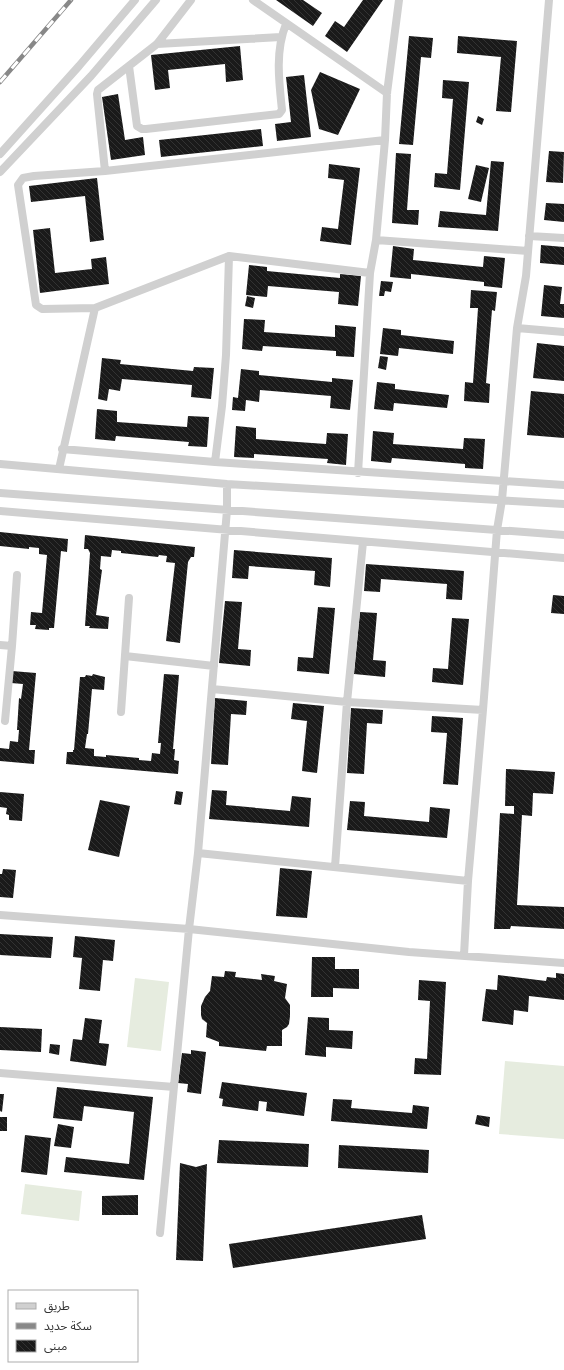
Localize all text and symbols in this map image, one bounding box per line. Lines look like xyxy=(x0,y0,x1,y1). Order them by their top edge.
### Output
legend xyxy=(8,1290,138,1362)
text: طريق xyxy=(44,1298,70,1314)
text: سكة حديد xyxy=(44,1318,92,1334)
text: مبنى xyxy=(44,1338,67,1354)

